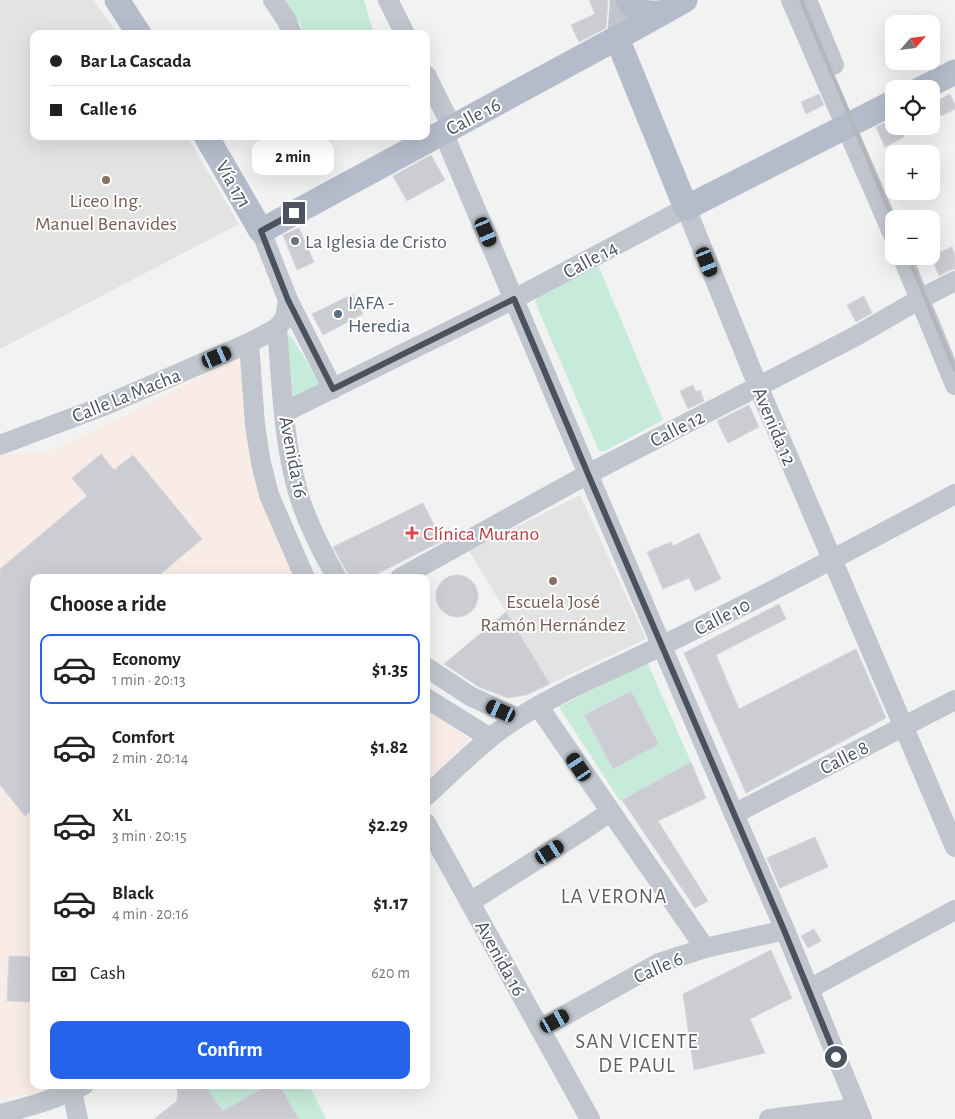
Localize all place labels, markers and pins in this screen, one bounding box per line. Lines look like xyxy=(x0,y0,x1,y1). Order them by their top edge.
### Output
marker: Liceo Ing. Manuel Benavides xyxy=(100,174,112,186)
place label: Liceo Ing. Manuel Benavides xyxy=(35,191,177,234)
place label: La Iglesia de Cristo xyxy=(305,232,447,252)
marker: La Iglesia de Cristo xyxy=(289,235,301,247)
place label: IAFA - Heredia xyxy=(348,293,411,336)
marker: IAFA - Heredia xyxy=(332,308,344,320)
place label: Clínica Murano xyxy=(423,524,539,544)
marker: Clínica Murano xyxy=(405,526,419,540)
marker: Escuela José Ramón Hernández xyxy=(547,575,559,587)
place label: Escuela José Ramón Hernández xyxy=(480,592,626,635)

